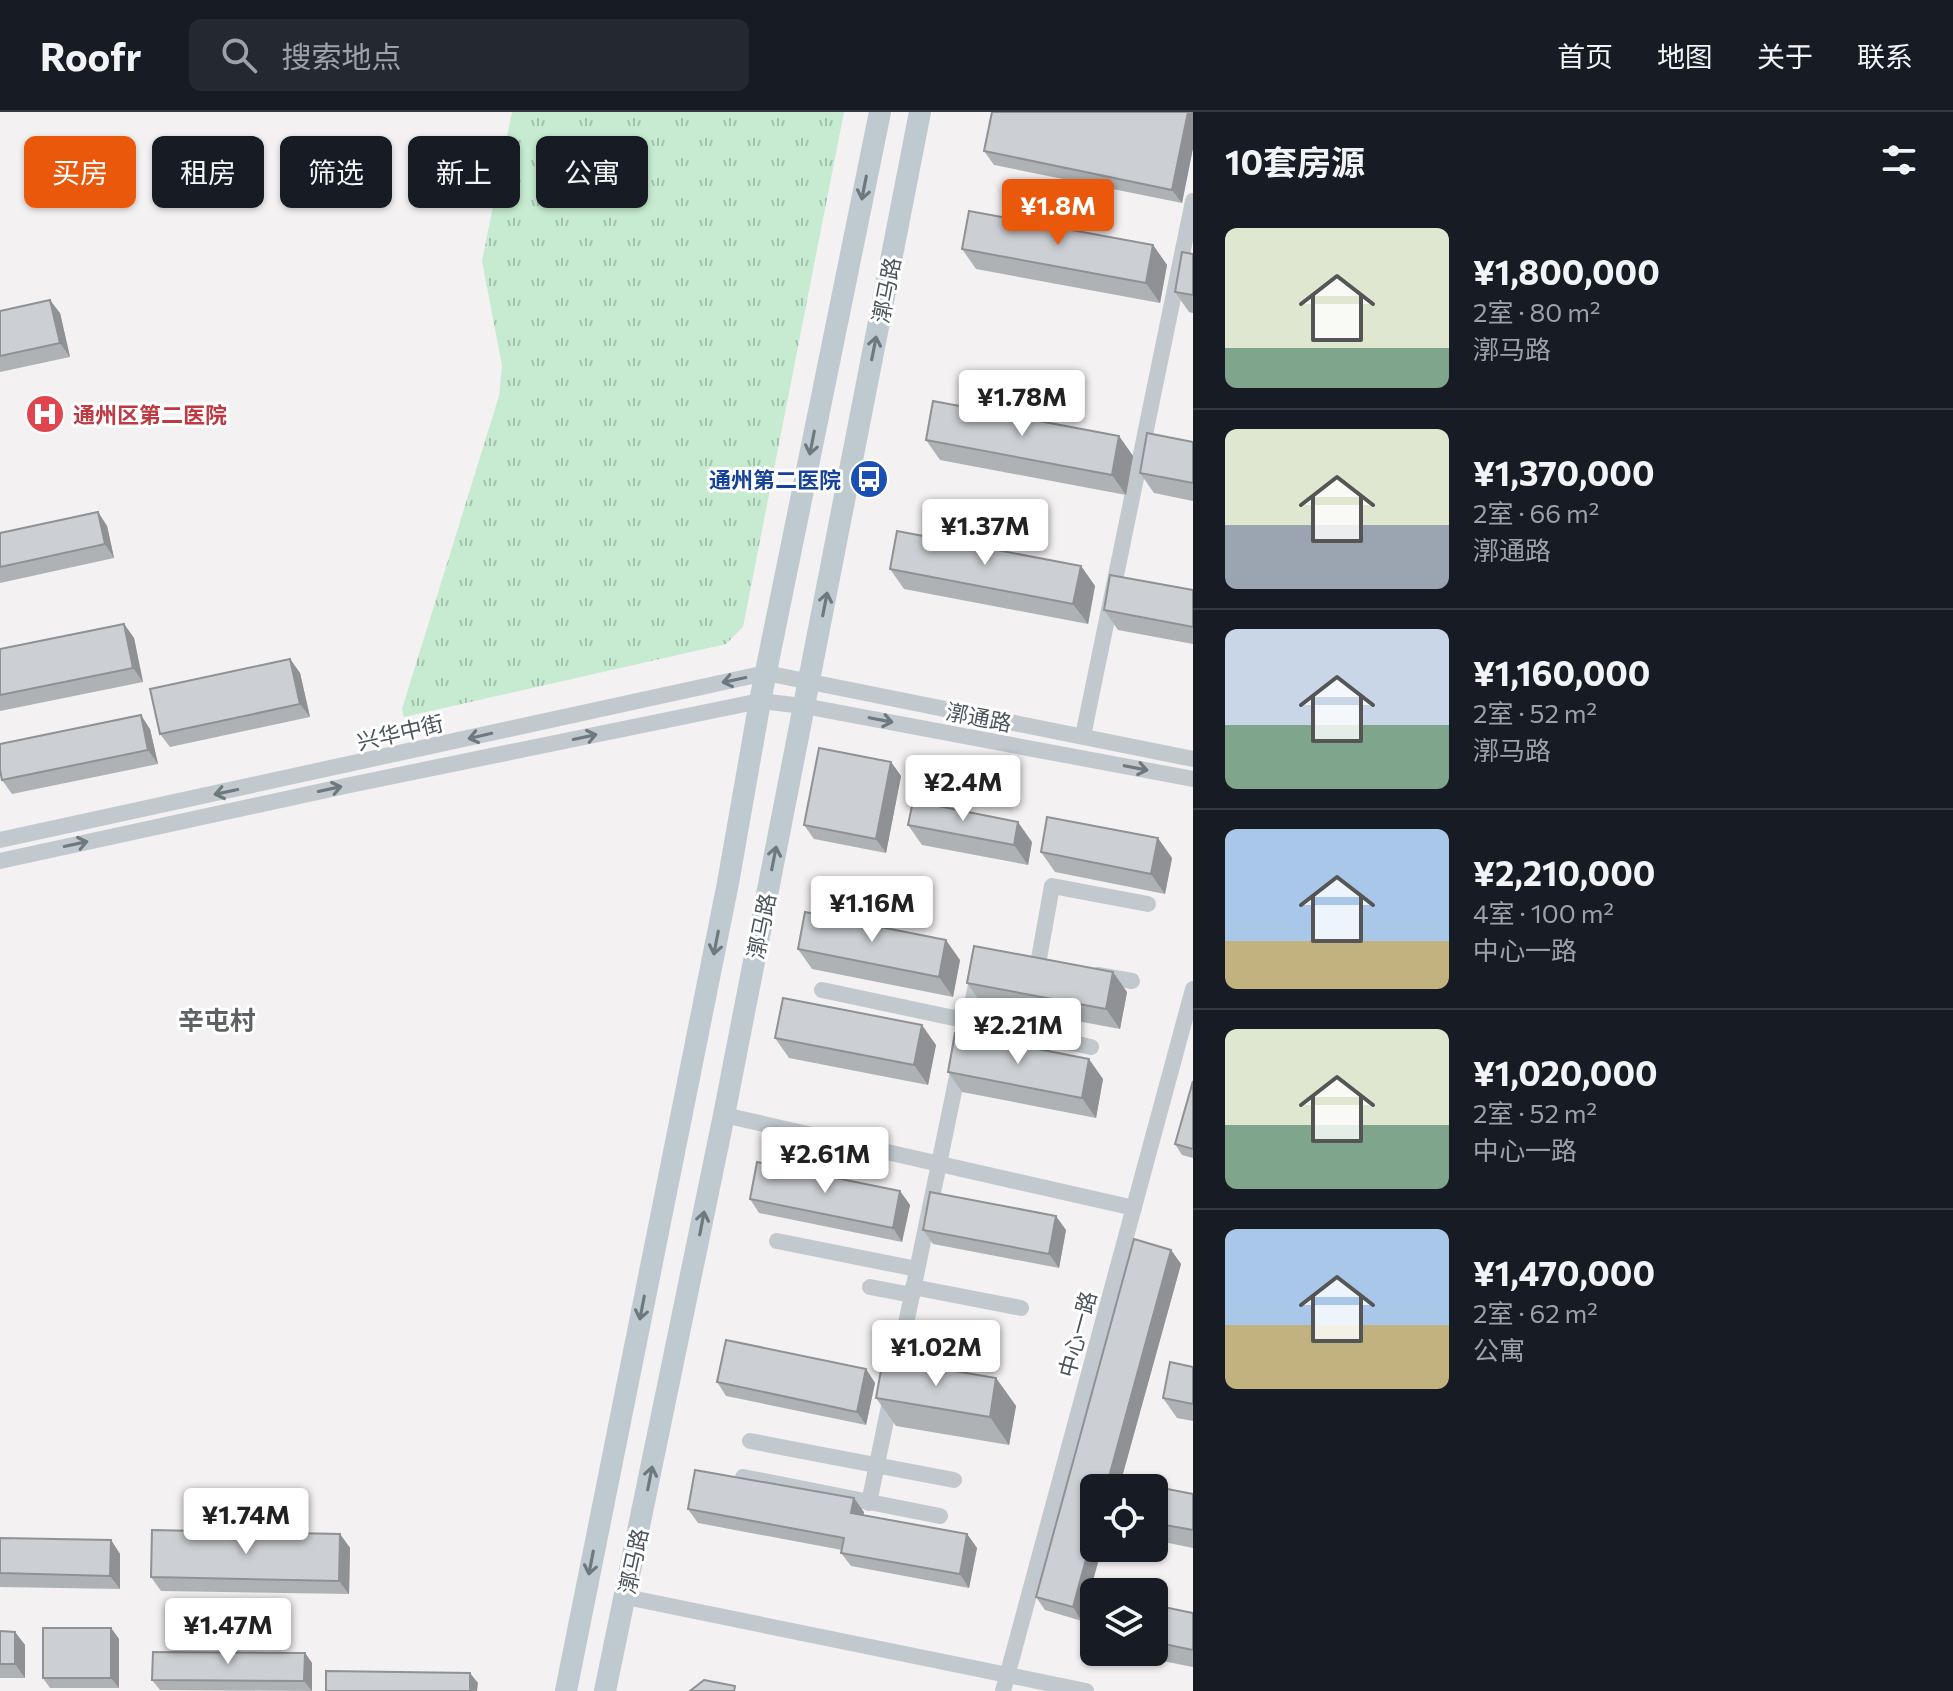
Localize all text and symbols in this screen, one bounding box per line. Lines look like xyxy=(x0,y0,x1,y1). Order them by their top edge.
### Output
search box xyxy=(189,19,749,91)
text: Roofr xyxy=(40,32,141,79)
icon: search xyxy=(217,33,261,77)
text: 搜索地点 xyxy=(281,37,401,74)
text: 首页 xyxy=(1557,39,1613,73)
text: 地图 xyxy=(1657,39,1713,73)
text: 关于 xyxy=(1757,39,1813,73)
text: 联系 xyxy=(1857,39,1913,73)
chip: 买房 xyxy=(24,136,136,208)
chip: 租房 xyxy=(152,136,264,208)
chip: 筛选 xyxy=(280,136,392,208)
chip: 新上 xyxy=(408,136,520,208)
chip: 公寓 xyxy=(536,136,648,208)
icon: filters xyxy=(1877,138,1921,182)
text: 10套房源 xyxy=(1225,140,1365,182)
one-way arrow xyxy=(856,175,871,201)
pin: ¥1.8M xyxy=(1002,179,1114,247)
text: ¥1.8M xyxy=(1020,189,1096,220)
text: ¥1,800,000 xyxy=(1473,250,1660,292)
street label: 漷马路 xyxy=(866,255,906,325)
icon: home xyxy=(1289,260,1385,356)
text: 2室 · 80 m² xyxy=(1473,296,1600,327)
text: 漷马路 xyxy=(1473,333,1551,364)
one-way arrow xyxy=(868,336,883,362)
pin: ¥1.78M xyxy=(957,370,1087,438)
text: ¥1.78M xyxy=(977,380,1067,411)
hospital icon: 通州区第二医院 xyxy=(24,393,66,435)
place label: 通州区第二医院 xyxy=(73,401,227,428)
one-way arrow xyxy=(804,430,819,456)
text: ¥1,370,000 xyxy=(1473,451,1655,493)
bus stop icon: 通州第二医院 xyxy=(848,458,890,500)
icon: home xyxy=(1289,461,1385,557)
place label: 通州第二医院 xyxy=(709,466,841,493)
text: 2室 · 66 m² xyxy=(1473,497,1599,528)
pin: ¥1.37M xyxy=(920,499,1050,567)
text: ¥1.37M xyxy=(940,509,1030,540)
text: 漷通路 xyxy=(1473,534,1551,565)
one-way arrow xyxy=(818,591,833,617)
text: ¥1,160,000 xyxy=(1473,651,1650,693)
icon: home xyxy=(1289,661,1385,757)
one-way arrow xyxy=(721,673,747,688)
street label: 漷通路 xyxy=(944,697,1014,737)
text: 2室 · 52 m² xyxy=(1473,697,1597,728)
street label: 兴华中街 xyxy=(354,709,446,755)
one-way arrow xyxy=(867,714,893,729)
one-way arrow xyxy=(572,729,597,744)
one-way arrow xyxy=(467,730,493,745)
text: 漷马路 xyxy=(1473,734,1551,765)
pin: ¥2.4M xyxy=(907,755,1019,823)
one-way arrow xyxy=(1123,762,1148,777)
text: ¥2.4M xyxy=(923,765,1003,796)
one-way arrow xyxy=(317,781,343,796)
one-way arrow xyxy=(213,785,239,800)
one-way arrow xyxy=(63,836,89,851)
one-way arrow xyxy=(768,846,783,871)
text: ¥2,210,000 xyxy=(1473,851,1655,893)
icon: home xyxy=(1289,861,1385,957)
pin: ¥1.16M xyxy=(807,876,937,944)
text: ¥1.16M xyxy=(829,886,915,917)
street label: 漷马路 xyxy=(741,891,781,961)
text: 4室 · 100 m² xyxy=(1473,897,1614,928)
one-way arrow xyxy=(707,930,722,955)
text: 中心一路 xyxy=(1473,934,1577,965)
pin: ¥2.21M xyxy=(953,998,1083,1066)
district label: 辛屯村 xyxy=(178,1004,256,1035)
text: ¥2.21M xyxy=(973,1008,1063,1039)
text: ¥1,020,000 xyxy=(1473,1051,1658,1093)
icon: home xyxy=(1289,1061,1385,1157)
text: 2室 · 52 m² xyxy=(1473,1097,1597,1128)
pin: ¥2.61M xyxy=(760,1127,890,1195)
text: 中心一路 xyxy=(1473,1134,1577,1165)
text: ¥2.61M xyxy=(780,1137,870,1168)
one-way arrow xyxy=(695,1211,710,1236)
text: ¥1,470,000 xyxy=(1473,1251,1655,1293)
icon: home xyxy=(1289,1261,1385,1357)
street label: 中心一路 xyxy=(1053,1288,1101,1380)
one-way arrow xyxy=(634,1294,649,1320)
text: 2室 · 62 m² xyxy=(1473,1297,1598,1328)
pin: ¥1.02M xyxy=(871,1320,1001,1388)
text: ¥1.02M xyxy=(890,1330,982,1361)
text: 公寓 xyxy=(1473,1334,1525,1365)
one-way arrow xyxy=(644,1465,659,1491)
map controls xyxy=(1080,1474,1168,1666)
button: locate xyxy=(1080,1474,1168,1562)
pin: ¥1.74M xyxy=(181,1488,311,1556)
text: ¥1.74M xyxy=(202,1498,290,1529)
street label: 漷马路 xyxy=(613,1526,653,1596)
one-way arrow xyxy=(583,1549,598,1575)
button: layers xyxy=(1080,1578,1168,1666)
pin: ¥1.47M xyxy=(163,1598,293,1666)
text: ¥1.47M xyxy=(183,1608,273,1639)

